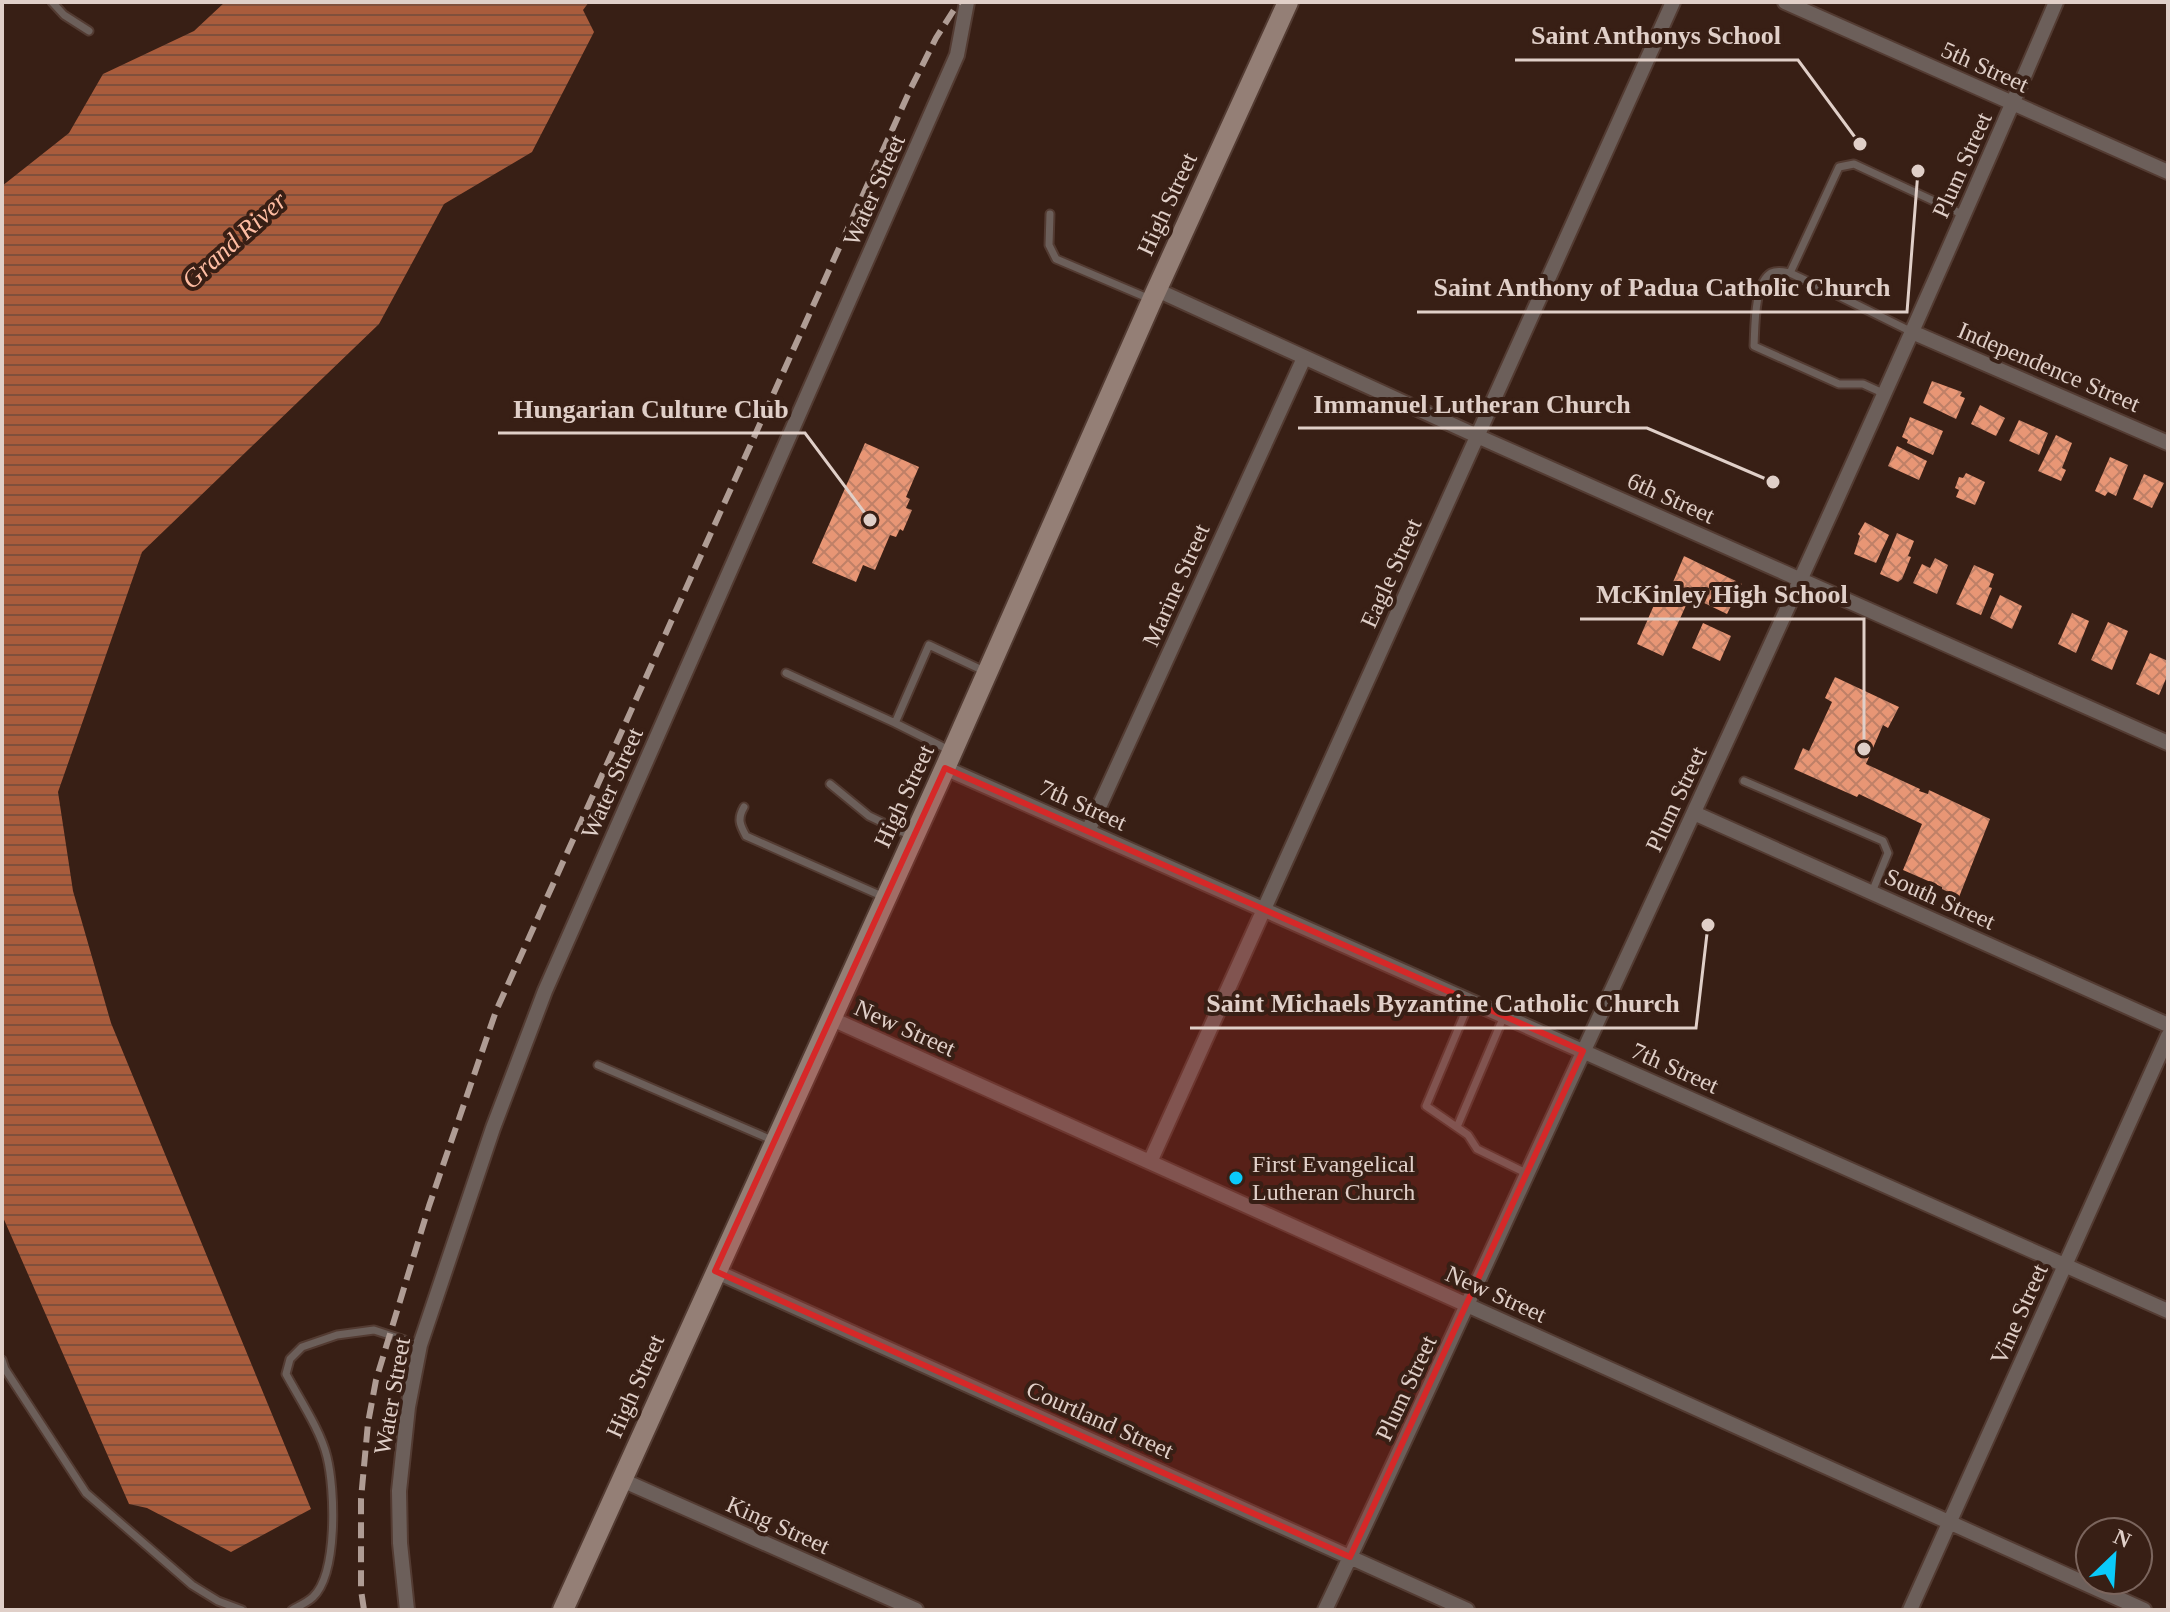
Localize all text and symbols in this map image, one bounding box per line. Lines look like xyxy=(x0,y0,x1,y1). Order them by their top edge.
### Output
callout: Saint Anthonys School xyxy=(1515,10,1798,60)
text: Saint Anthonys School xyxy=(1531,21,1781,50)
street label: 5th Street xyxy=(1937,36,2033,98)
street label: Plum Street xyxy=(1927,108,1997,222)
street label: Water Street xyxy=(838,130,910,250)
street label: High Street xyxy=(1132,148,1202,259)
water label: Grand River xyxy=(176,185,293,295)
callout: Saint Anthony of Padua Catholic Church xyxy=(1417,262,1907,312)
text: Saint Anthony of Padua Catholic Church xyxy=(1434,273,1891,302)
street label: Independence Street xyxy=(1954,317,2144,417)
callout: Immanuel Lutheran Church xyxy=(1298,378,1647,428)
callout: Hungarian Culture Club xyxy=(498,383,805,433)
text: Immanuel Lutheran Church xyxy=(1313,390,1631,419)
text: Hungarian Culture Club xyxy=(513,395,789,424)
street label: 6th Street xyxy=(1623,467,1719,529)
street label: Eagle Street xyxy=(1355,514,1427,632)
street label: Marine Street xyxy=(1137,519,1215,650)
callout: McKinley High School xyxy=(1580,569,1864,619)
text: McKinley High School xyxy=(1596,580,1848,609)
street label: Water Street xyxy=(576,723,648,843)
street label: High Street xyxy=(869,740,939,851)
street label: Plum Street xyxy=(1640,742,1712,856)
street label: 7th Street xyxy=(1035,774,1131,836)
street label: South Street xyxy=(1881,863,1999,935)
callout: Saint Michaels Byzantine Catholic Church xyxy=(1190,978,1696,1028)
text: Saint Michaels Byzantine Catholic Church xyxy=(1206,989,1680,1018)
street label: New Street xyxy=(851,994,960,1062)
street label: 7th Street xyxy=(1627,1037,1723,1099)
place label: First Evangelical Lutheran Church xyxy=(1252,1151,1416,1205)
marker: First Evangelical Lutheran Church xyxy=(1227,1169,1245,1187)
street label: Vine Street xyxy=(1985,1259,2053,1368)
street label: New Street xyxy=(1442,1260,1551,1328)
street label: High Street xyxy=(601,1330,669,1442)
street label: Plum Street xyxy=(1370,1331,1442,1445)
street label: Water Street xyxy=(369,1335,415,1457)
street label: Courtland Street xyxy=(1023,1376,1178,1464)
street label: King Street xyxy=(722,1491,834,1559)
north arrow xyxy=(2074,1516,2154,1596)
text: N xyxy=(2110,1524,2135,1553)

